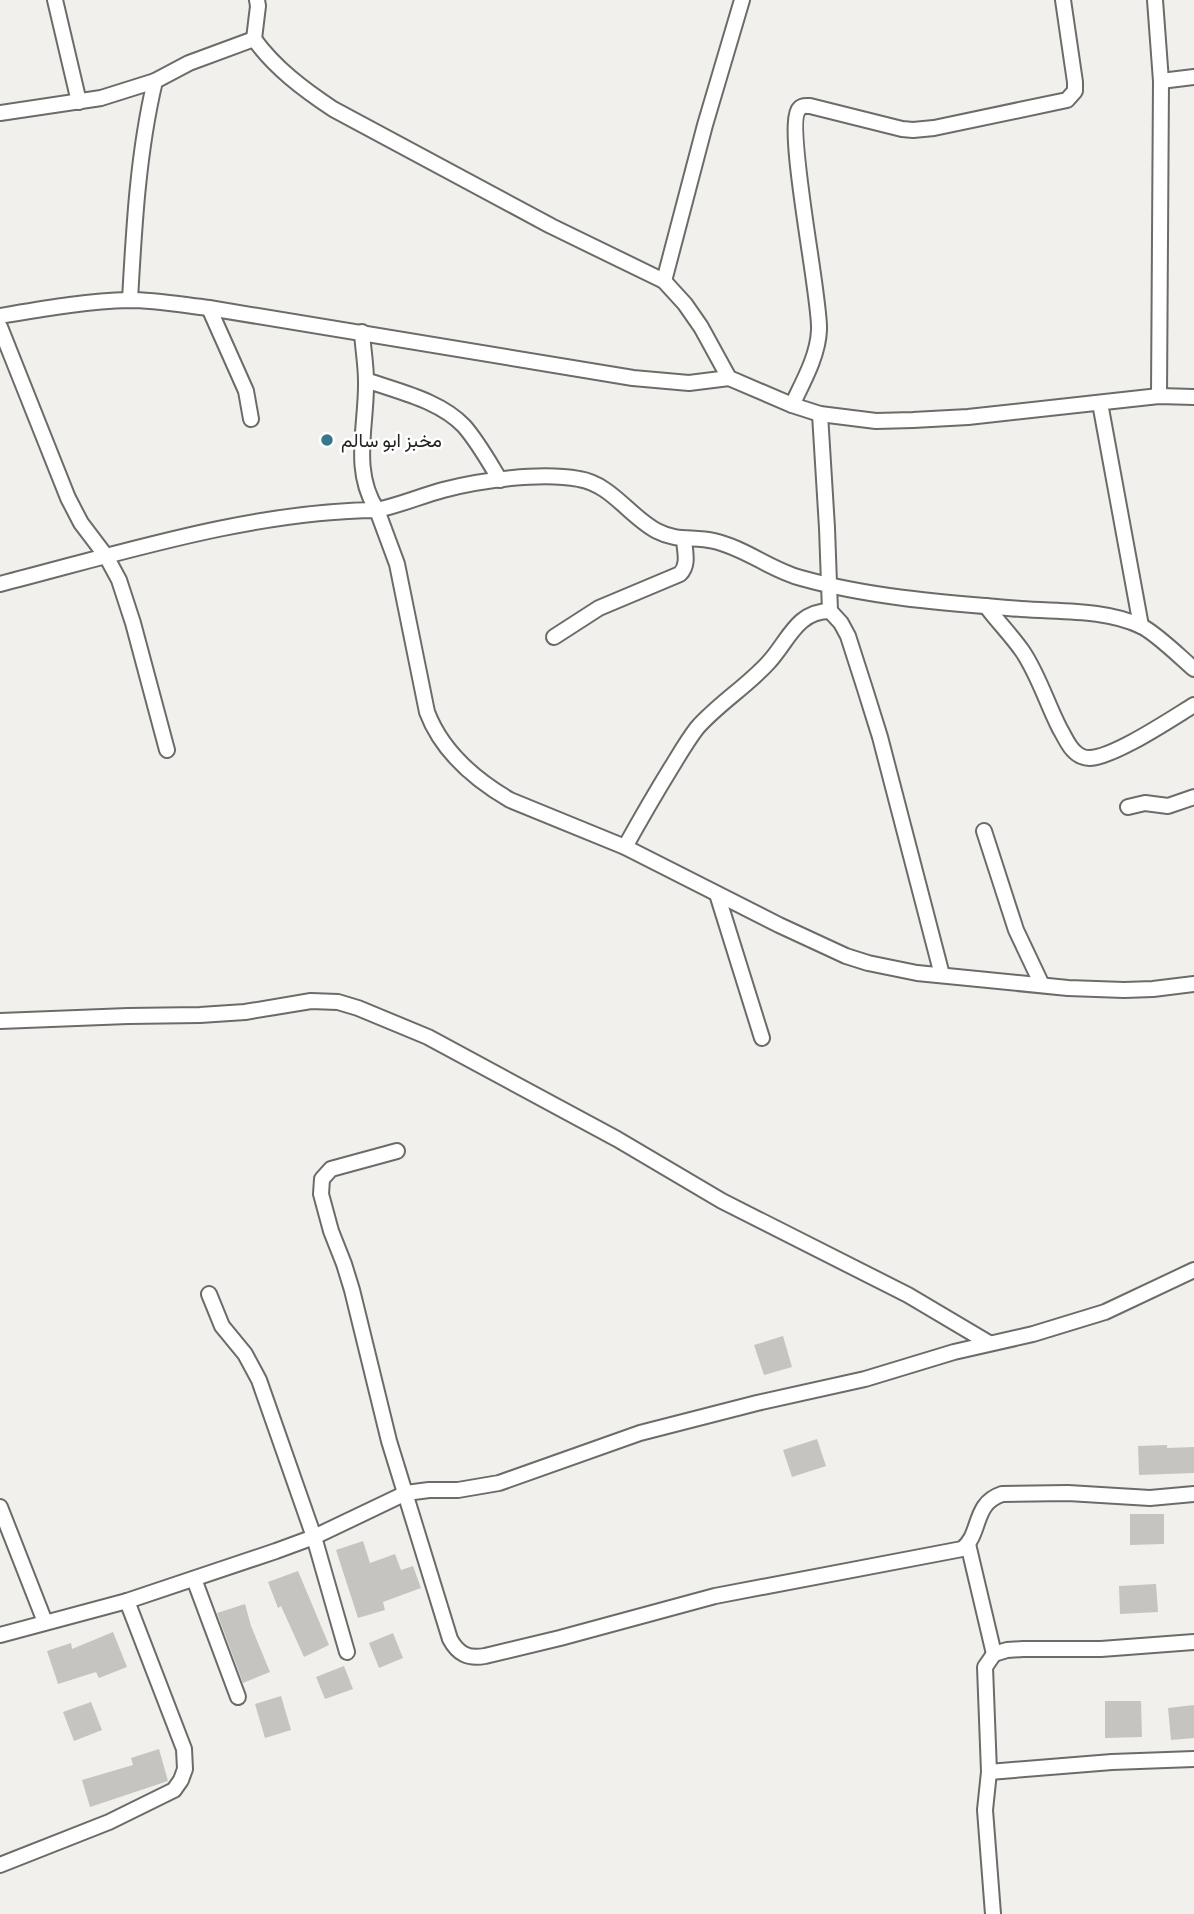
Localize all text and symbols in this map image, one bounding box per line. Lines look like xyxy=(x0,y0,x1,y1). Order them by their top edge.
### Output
place label: مخبز ابو سالم xyxy=(341,428,442,453)
marker: مخبز ابو سالم xyxy=(319,432,335,448)

